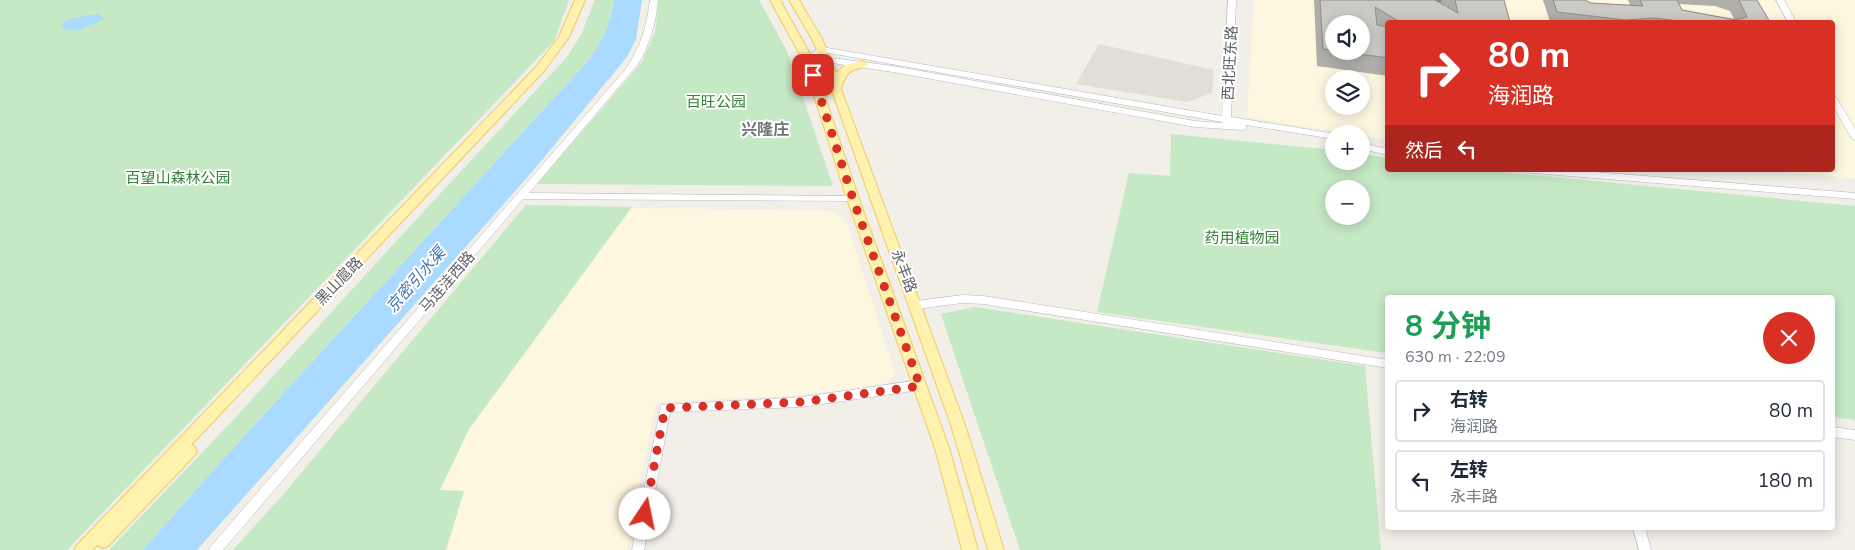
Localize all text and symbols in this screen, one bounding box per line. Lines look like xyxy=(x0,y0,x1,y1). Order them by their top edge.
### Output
map controls xyxy=(1325,15,1370,225)
button: sound xyxy=(1325,15,1370,60)
street label: 西北旺东路 xyxy=(1218,25,1242,101)
text: 80 m xyxy=(1488,32,1570,79)
icon: right xyxy=(1405,40,1470,105)
pin xyxy=(792,54,834,96)
icon: arrive xyxy=(799,61,827,89)
button: layers xyxy=(1325,70,1370,115)
text: 海润路 xyxy=(1488,81,1554,111)
park label: 百旺公园 xyxy=(686,92,746,112)
district label: 兴隆庄 xyxy=(741,119,789,141)
button: + xyxy=(1325,125,1370,170)
icon: left xyxy=(1453,135,1481,163)
text: 然后 xyxy=(1405,138,1443,164)
park label: 百望山森林公园 xyxy=(125,168,231,188)
button: − xyxy=(1325,180,1370,225)
park label: 药用植物园 xyxy=(1204,228,1280,248)
water label: 京密引水渠 xyxy=(381,241,452,317)
street label: 永丰路 xyxy=(887,246,921,296)
street label: 马连洼西路 xyxy=(415,247,479,317)
street label: 黑山扈路 xyxy=(311,252,367,310)
text: 8 分钟 xyxy=(1405,306,1491,347)
button: close xyxy=(1763,312,1815,364)
text: 630 m · 22:09 xyxy=(1405,346,1506,368)
text: 右转 xyxy=(1450,387,1488,413)
icon: right xyxy=(1407,397,1435,425)
text: 80 m xyxy=(1769,398,1813,424)
text: 海润路 xyxy=(1450,416,1498,438)
text: 左转 xyxy=(1450,457,1488,483)
icon: left xyxy=(1407,467,1435,495)
text: 180 m xyxy=(1758,468,1813,494)
text: 永丰路 xyxy=(1450,486,1498,508)
position arrow xyxy=(618,487,670,539)

